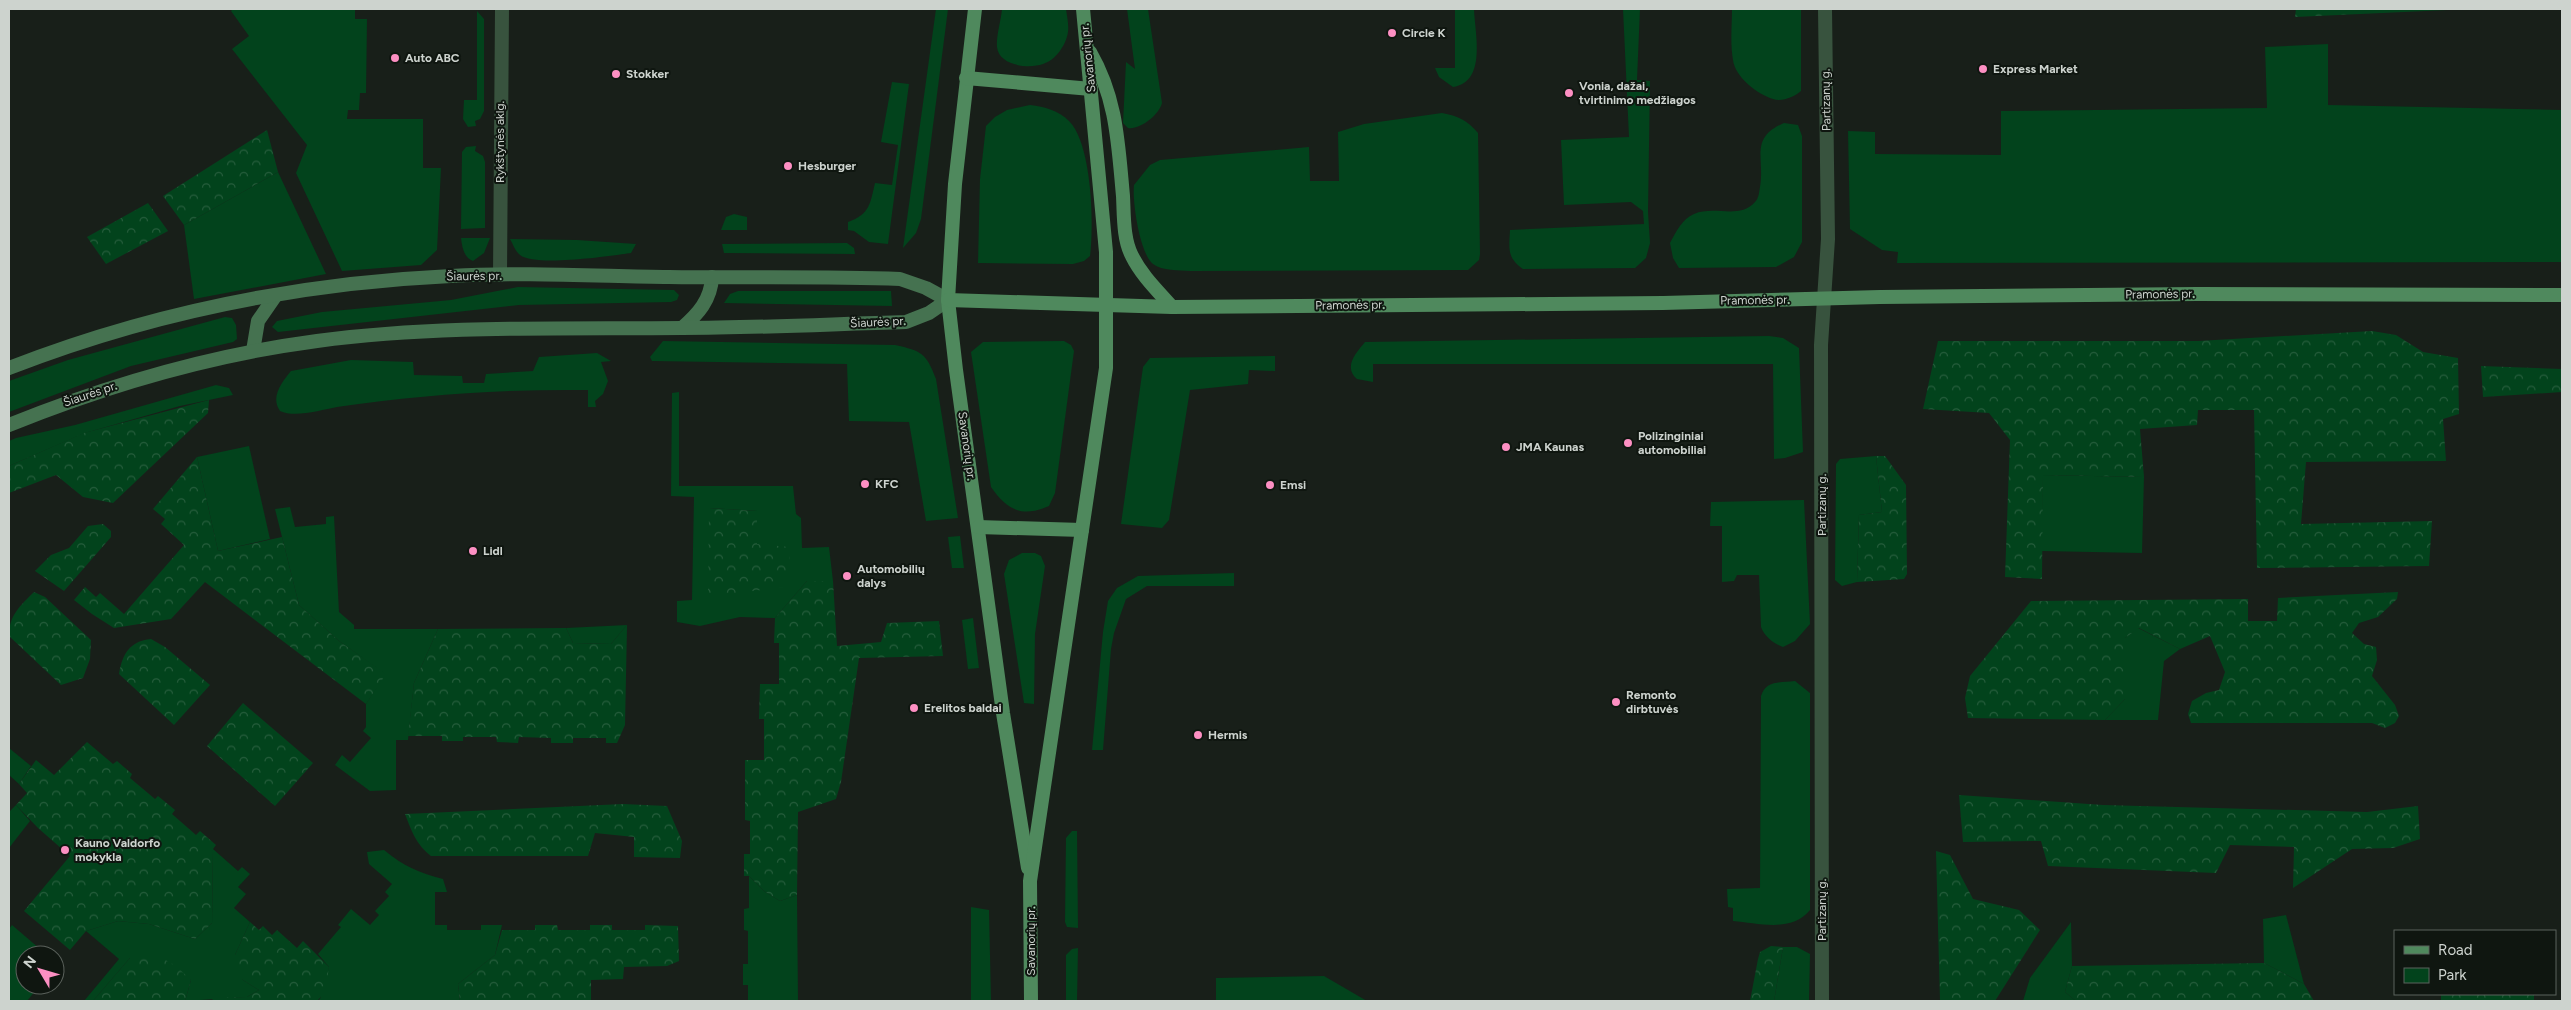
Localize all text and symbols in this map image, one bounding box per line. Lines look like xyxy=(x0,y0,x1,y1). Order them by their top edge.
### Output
street label: Savanorių pr. xyxy=(1077,23,1099,93)
place label: Circle K xyxy=(1402,26,1445,40)
marker: Circle K xyxy=(1386,27,1398,39)
place label: Auto ABC xyxy=(405,51,460,65)
marker: Auto ABC xyxy=(389,52,401,64)
place label: Express Market xyxy=(1993,62,2078,76)
marker: Express Market xyxy=(1977,63,1989,75)
place label: Stokker xyxy=(626,67,669,81)
marker: Stokker xyxy=(610,68,622,80)
street label: Partizanų g. xyxy=(1818,69,1834,131)
place label: Vonia, dažai, tvirtinimo medžiagos xyxy=(1579,79,1696,107)
marker: Vonia, dažai, tvirtinimo medžiagos xyxy=(1563,87,1575,99)
street label: Rykštynės aklg. xyxy=(493,101,507,183)
place label: Hesburger xyxy=(798,159,857,173)
marker: Hesburger xyxy=(782,160,794,172)
street label: Šiaurės pr. xyxy=(446,269,502,283)
street label: Pramonės pr. xyxy=(2125,286,2195,302)
street label: Pramonės pr. xyxy=(1720,292,1790,308)
street label: Pramonės pr. xyxy=(1315,297,1385,313)
street label: Šiaurės pr. xyxy=(850,314,906,330)
street label: Šiaurės pr. xyxy=(61,378,119,410)
street label: Savanorių pr. xyxy=(955,411,979,481)
place label: Polizinginiai automobiliai xyxy=(1638,429,1706,457)
marker: Polizinginiai automobiliai xyxy=(1622,437,1634,449)
place label: JMA Kaunas xyxy=(1516,440,1584,454)
marker: JMA Kaunas xyxy=(1500,441,1512,453)
street label: Partizanų g. xyxy=(1815,474,1829,536)
place label: KFC xyxy=(875,477,899,491)
marker: KFC xyxy=(859,478,871,490)
place label: Emsi xyxy=(1280,478,1306,492)
marker: Emsi xyxy=(1264,479,1276,491)
place label: Lidl xyxy=(483,544,503,558)
marker: Lidl xyxy=(467,545,479,557)
place label: Automobilių dalys xyxy=(857,562,925,590)
marker: Automobilių dalys xyxy=(841,570,853,582)
place label: Remonto dirbtuvės xyxy=(1626,688,1679,716)
marker: Remonto dirbtuvės xyxy=(1610,696,1622,708)
place label: Erelitos baldai xyxy=(924,701,1002,715)
marker: Erelitos baldai xyxy=(908,702,920,714)
place label: Hermis xyxy=(1208,728,1248,742)
marker: Hermis xyxy=(1192,729,1204,741)
place label: Kauno Valdorfo mokykla xyxy=(75,836,160,864)
marker: Kauno Valdorfo mokykla xyxy=(59,844,71,856)
street label: Partizanų g. xyxy=(1815,879,1829,941)
street label: Savanorių pr. xyxy=(1024,906,1038,976)
legend xyxy=(2394,930,2556,995)
text: Road xyxy=(2438,941,2473,959)
north arrow xyxy=(15,945,65,995)
text: N xyxy=(20,953,40,972)
text: Park xyxy=(2438,966,2467,984)

